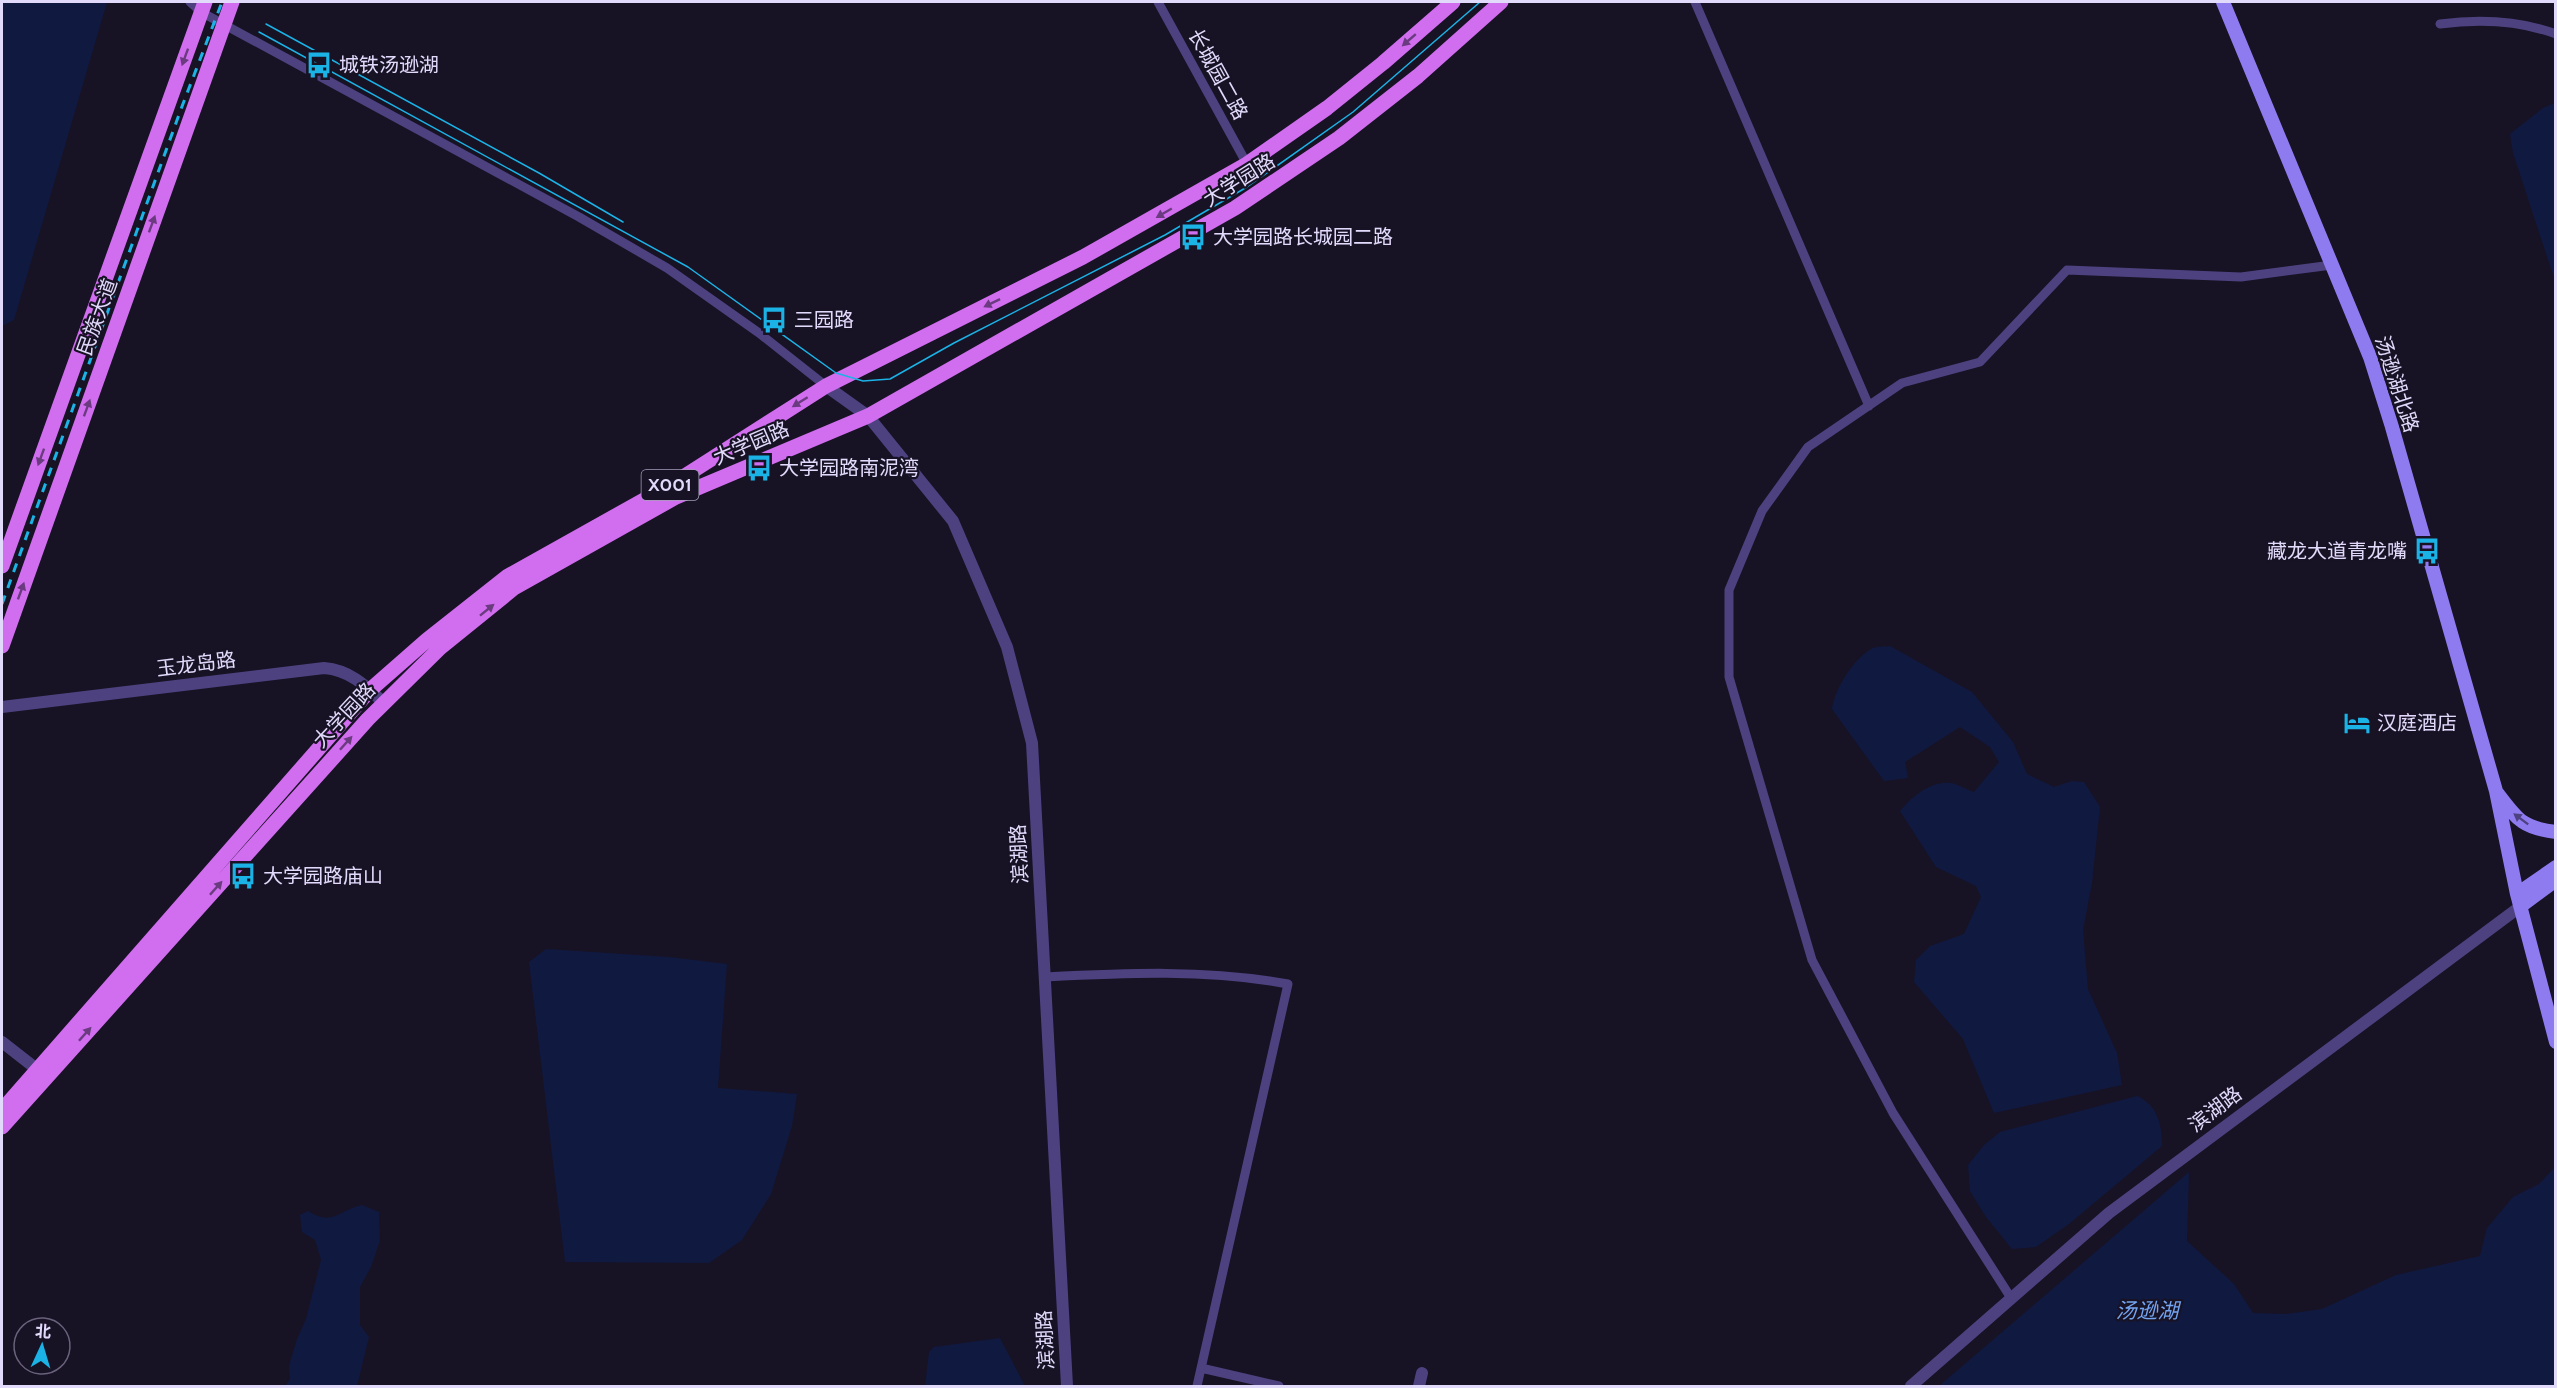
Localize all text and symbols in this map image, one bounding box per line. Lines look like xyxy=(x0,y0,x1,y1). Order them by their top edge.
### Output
street label: 长城园二路 xyxy=(1183,24,1253,124)
one-way arrow xyxy=(1402,33,1417,46)
one-way arrow xyxy=(180,48,190,66)
bus stop icon: 城铁汤逊湖 xyxy=(304,50,334,80)
place label: 城铁汤逊湖 xyxy=(339,53,439,77)
street label: 大学园路 xyxy=(1199,149,1279,211)
one-way arrow xyxy=(1156,207,1173,217)
one-way arrow xyxy=(148,215,158,233)
bus stop icon: 大学园路长城园二路 xyxy=(1178,222,1208,252)
place label: 大学园路长城园二路 xyxy=(1213,225,1393,249)
street label: 民族大道 xyxy=(72,275,122,359)
one-way arrow xyxy=(983,298,1000,307)
bus stop icon: 三园路 xyxy=(759,305,789,335)
place label: 三园路 xyxy=(794,308,854,332)
street label: 汤逊湖北路 xyxy=(2370,333,2424,435)
one-way arrow xyxy=(792,397,808,408)
one-way arrow xyxy=(82,398,92,416)
street label: 大学园路 xyxy=(709,416,793,470)
one-way arrow xyxy=(35,448,45,466)
bus stop icon: 大学园路南泥湾 xyxy=(744,453,774,483)
place label: 大学园路南泥湾 xyxy=(779,456,919,480)
road number: X001 xyxy=(642,470,698,500)
bus stop icon: 藏龙大道青龙嘴 xyxy=(2412,536,2442,566)
place label: 藏龙大道青龙嘴 xyxy=(2267,539,2407,563)
one-way arrow xyxy=(17,582,27,600)
one-way arrow xyxy=(480,604,495,616)
street label: 玉龙岛路 xyxy=(155,647,237,681)
street label: 大学园路 xyxy=(308,678,380,752)
hotel icon: 汉庭酒店 xyxy=(2342,708,2372,738)
place label: 汉庭酒店 xyxy=(2377,711,2457,735)
one-way arrow xyxy=(339,736,353,751)
one-way arrow xyxy=(2513,813,2529,825)
street label: 滨湖路 xyxy=(1005,823,1033,885)
bus stop icon: 大学园路庙山 xyxy=(228,861,258,891)
place label: 大学园路庙山 xyxy=(263,864,383,888)
one-way arrow xyxy=(209,881,223,896)
one-way arrow xyxy=(78,1026,92,1041)
street label: 滨湖路 xyxy=(2184,1081,2246,1137)
water label: 汤逊湖 xyxy=(2116,1298,2181,1323)
street label: 滨湖路 xyxy=(1031,1309,1059,1371)
north arrow xyxy=(12,1316,72,1376)
text: 北 xyxy=(34,1321,52,1342)

